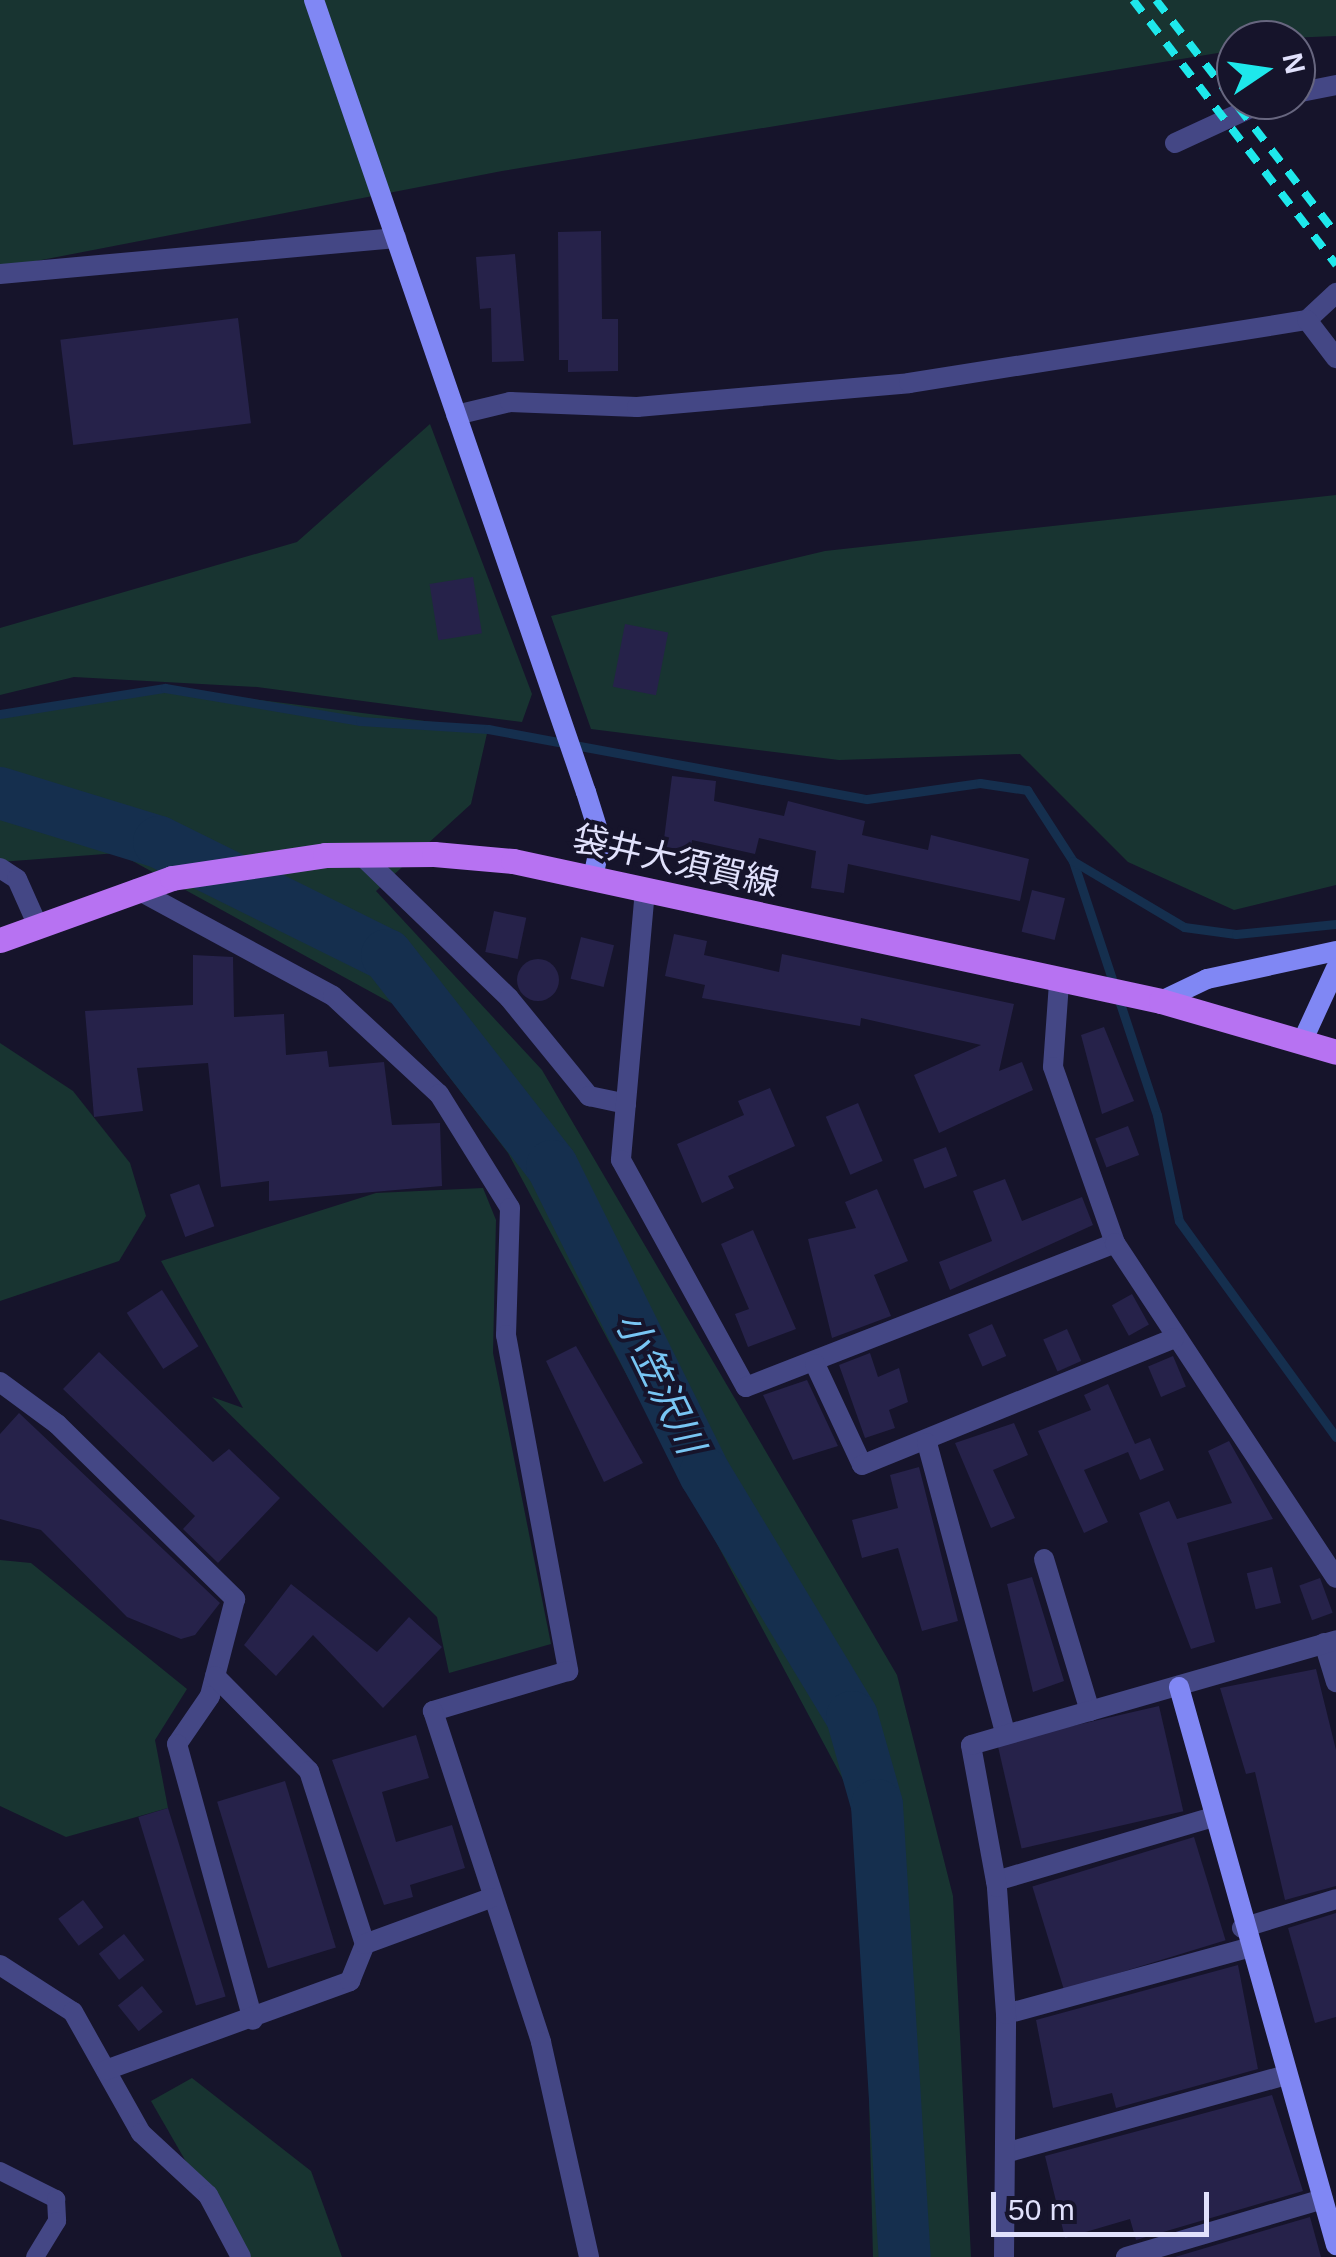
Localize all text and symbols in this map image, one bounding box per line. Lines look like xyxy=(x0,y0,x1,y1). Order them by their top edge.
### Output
north arrow xyxy=(1216,20,1316,120)
text: N xyxy=(1276,50,1311,77)
street label: 袋井大須賀線 xyxy=(569,817,783,905)
water label: 小笠沢川 xyxy=(605,1305,713,1461)
scale bar xyxy=(996,2172,1214,2234)
text: 50 m xyxy=(1008,2193,1075,2226)

